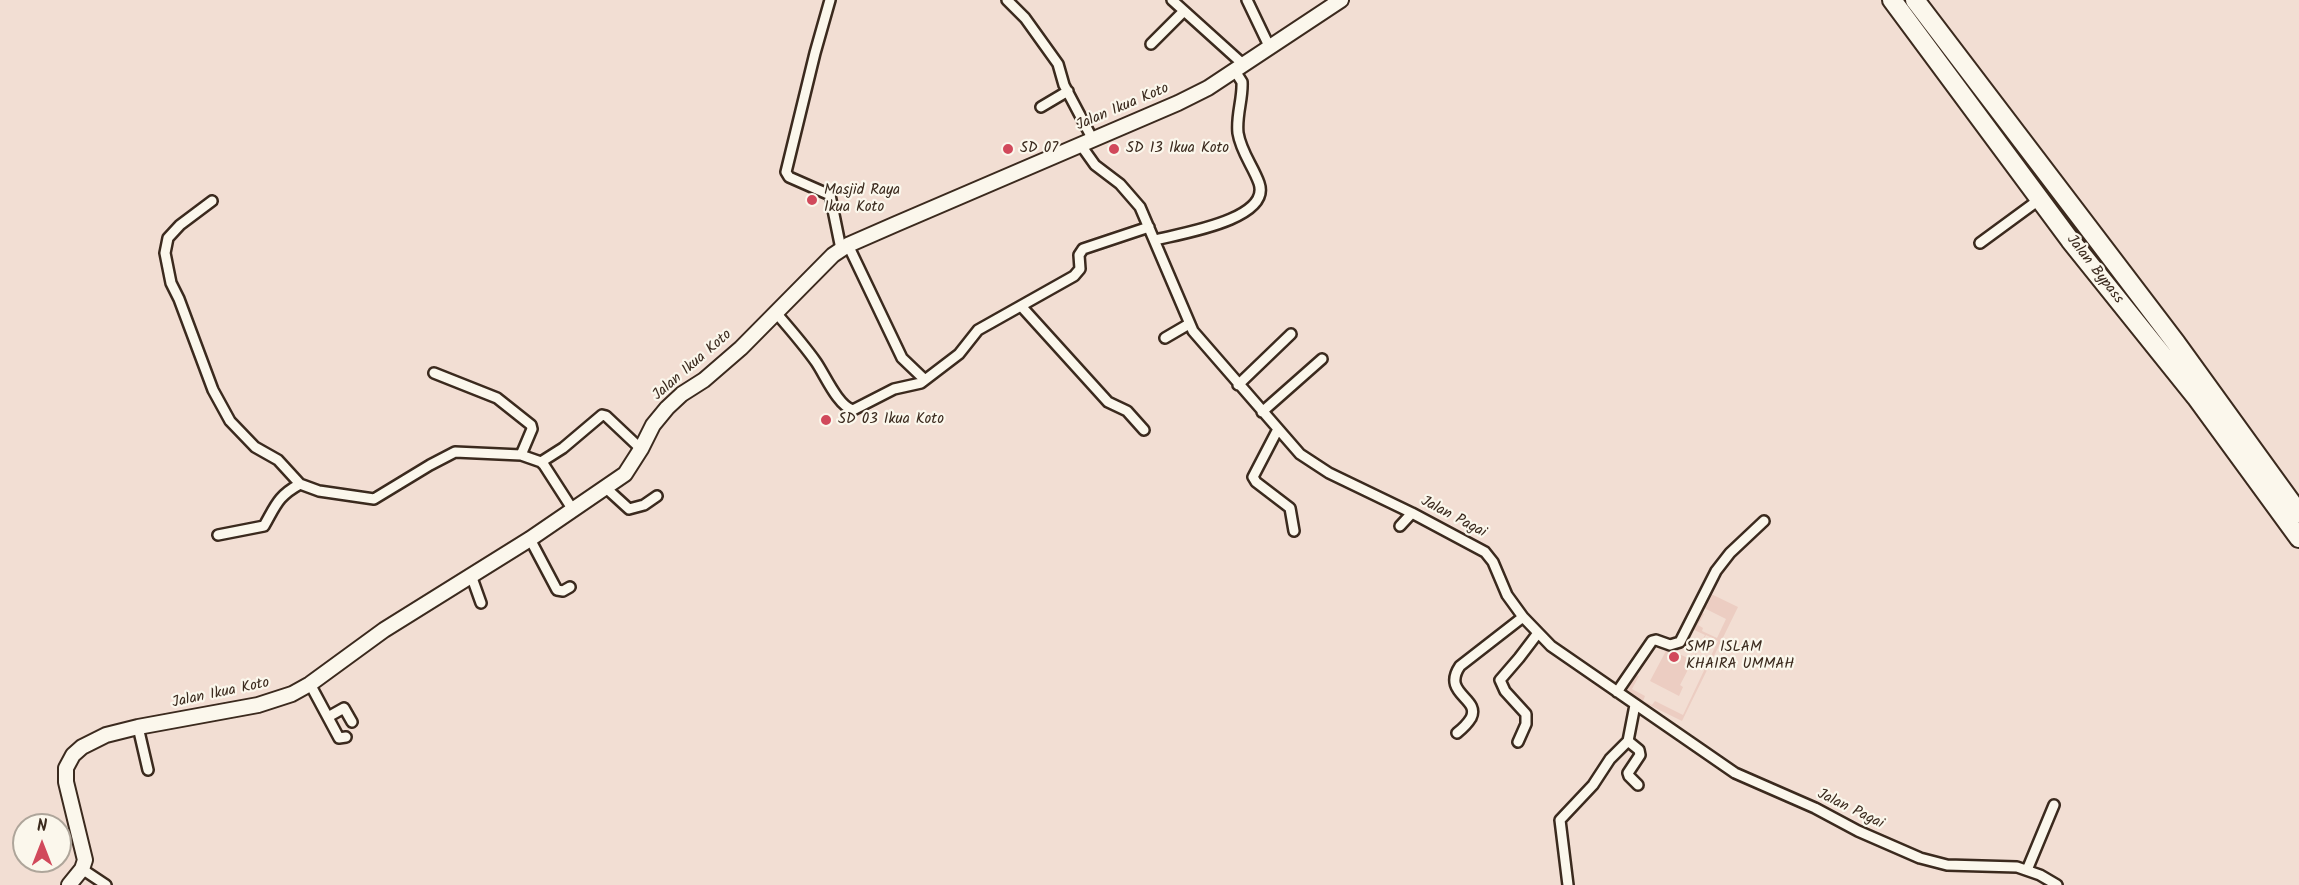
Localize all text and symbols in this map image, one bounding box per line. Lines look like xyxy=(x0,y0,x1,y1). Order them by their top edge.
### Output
street label: Jalan Ikua Koto xyxy=(1074,80,1172,136)
place label: SD 07 xyxy=(1020,140,1058,158)
place label: SD 13 Ikua Koto xyxy=(1126,140,1229,158)
marker: SD 07 xyxy=(1001,142,1015,156)
marker: SD 13 Ikua Koto xyxy=(1107,142,1121,156)
place label: Masjid Raya Ikua Koto xyxy=(824,182,900,217)
marker: Masjid Raya Ikua Koto xyxy=(805,193,819,207)
street label: Jalan Bypass xyxy=(2062,232,2126,308)
street label: Jalan Ikua Koto xyxy=(650,327,736,405)
place label: SD 03 Ikua Koto xyxy=(838,411,944,429)
marker: SD 03 Ikua Koto xyxy=(819,413,833,427)
street label: Jalan Pagai xyxy=(1417,493,1489,543)
place label: SMP ISLAM KHAIRA UMMAH xyxy=(1686,639,1794,674)
marker: SMP ISLAM KHAIRA UMMAH xyxy=(1667,650,1681,664)
street label: Jalan Ikua Koto xyxy=(171,675,271,713)
street label: Jalan Pagai xyxy=(1814,786,1886,834)
north arrow xyxy=(12,813,72,873)
text: N xyxy=(37,814,47,839)

